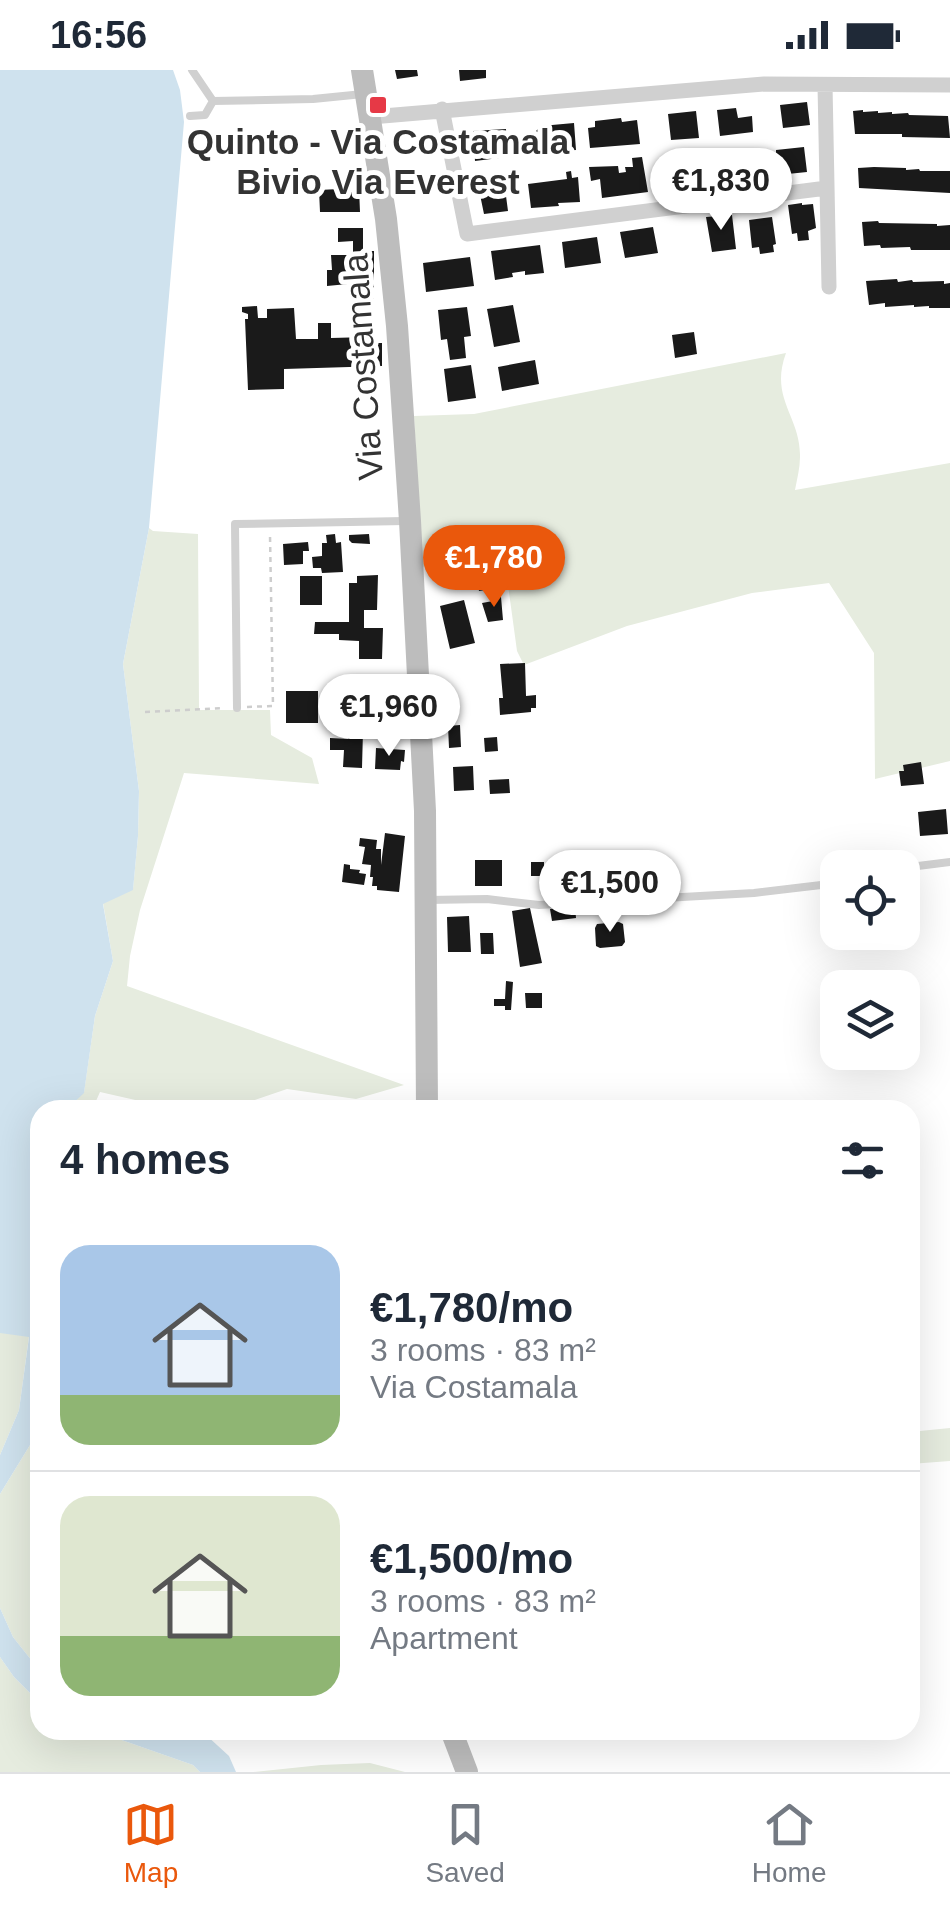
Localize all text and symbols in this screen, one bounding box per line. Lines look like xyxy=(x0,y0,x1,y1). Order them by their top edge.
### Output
text: 16:56 xyxy=(50,14,147,56)
marker: Quinto - Via Costamala Bivio Via Everest xyxy=(367,94,389,116)
place label: Quinto - Via Costamala Bivio Via Everest xyxy=(187,122,570,201)
pin: €1,830 xyxy=(640,148,802,233)
text: €1,830 xyxy=(672,162,770,198)
street label: Via Costamala xyxy=(335,252,390,482)
pin: €1,780 xyxy=(413,525,575,610)
text: €1,780 xyxy=(445,539,543,575)
pin: €1,960 xyxy=(308,674,470,759)
text: €1,960 xyxy=(340,688,438,724)
pin: €1,500 xyxy=(529,850,691,935)
map controls xyxy=(820,850,920,1070)
button: locate xyxy=(820,850,920,950)
text: €1,500 xyxy=(561,864,659,900)
button: layers xyxy=(820,970,920,1070)
icon: filters xyxy=(835,1133,890,1188)
text: 4 homes xyxy=(60,1136,230,1183)
text: €1,780/mo xyxy=(370,1284,573,1331)
icon: home xyxy=(140,1285,260,1405)
text: 3 rooms · 83 m² xyxy=(370,1332,596,1368)
text: Via Costamala xyxy=(370,1369,578,1405)
text: €1,500/mo xyxy=(370,1535,573,1582)
icon: home xyxy=(140,1536,260,1656)
text: 3 rooms · 83 m² xyxy=(370,1583,596,1619)
text: Apartment xyxy=(370,1620,518,1656)
tab: Map xyxy=(123,1797,178,1889)
tab: Saved xyxy=(425,1797,505,1889)
tab: Home xyxy=(752,1797,826,1889)

